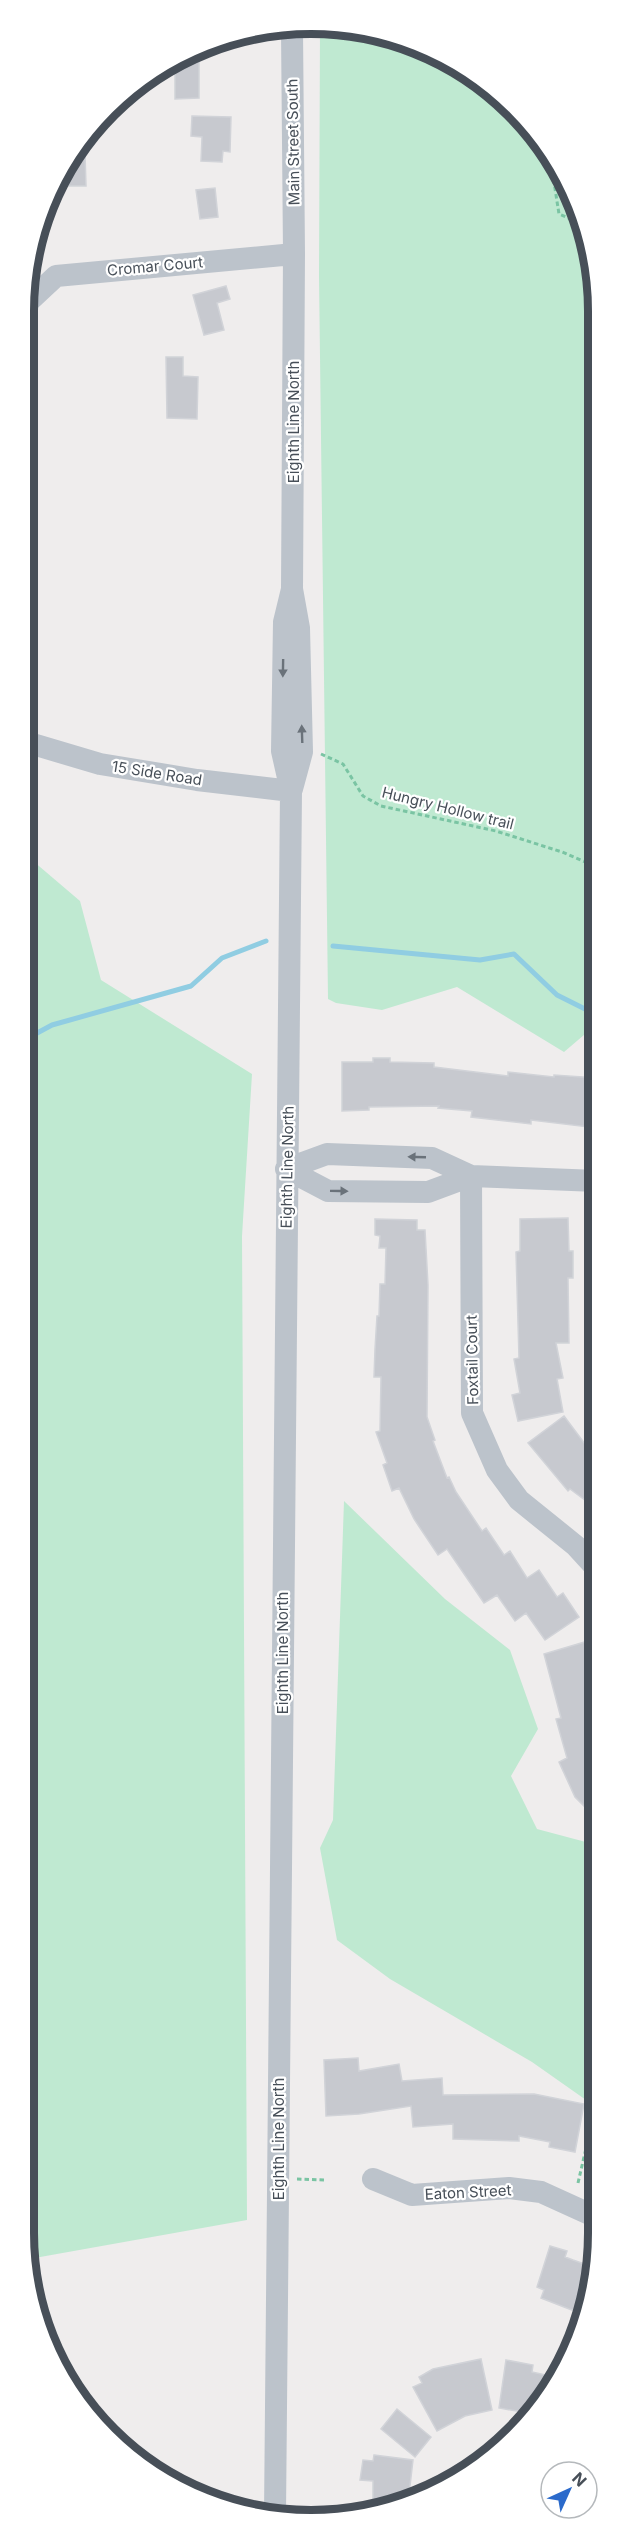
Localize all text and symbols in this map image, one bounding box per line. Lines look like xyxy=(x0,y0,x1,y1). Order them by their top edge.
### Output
street label: Main Street South xyxy=(282,79,304,205)
street label: Cromar Court xyxy=(106,252,204,280)
street label: Eighth Line North xyxy=(284,361,303,483)
one-way arrow xyxy=(279,658,288,677)
one-way arrow xyxy=(297,724,306,743)
street label: 15 Side Road xyxy=(111,756,203,790)
street label: Hungry Hollow trail xyxy=(380,782,516,834)
street label: Eighth Line North xyxy=(276,1106,298,1228)
one-way arrow xyxy=(407,1153,426,1162)
one-way arrow xyxy=(330,1186,349,1196)
street label: Foxtail Court xyxy=(462,1315,482,1405)
street label: Eighth Line North xyxy=(273,1592,292,1714)
street label: Eighth Line North xyxy=(269,2078,288,2200)
street label: Eaton Street xyxy=(424,2180,512,2204)
north arrow xyxy=(539,2460,599,2520)
text: N xyxy=(568,2468,591,2491)

